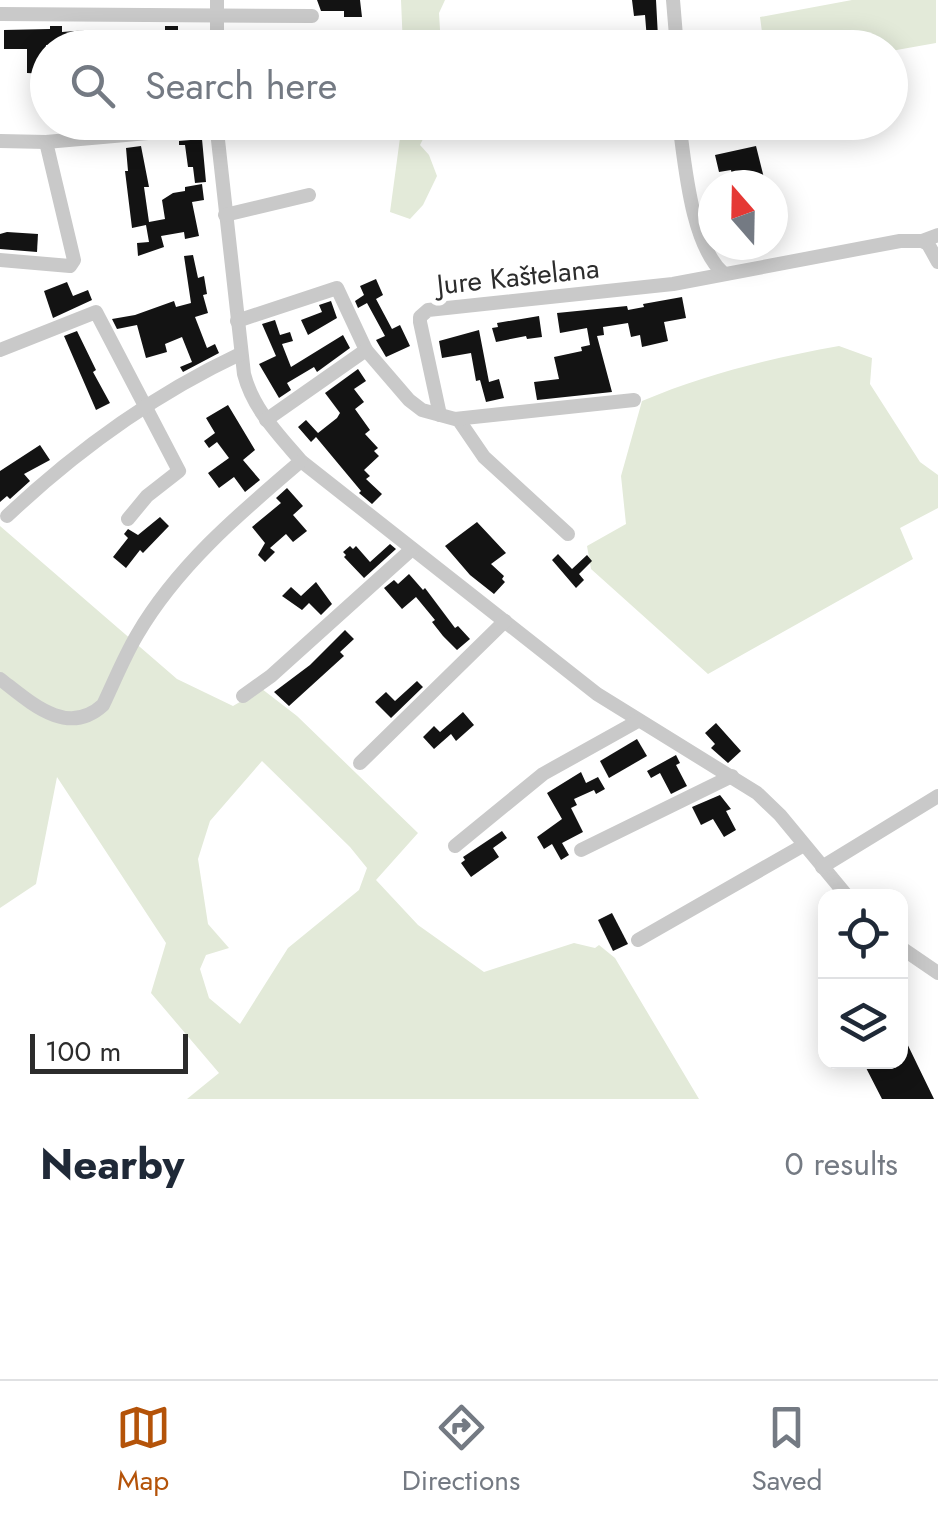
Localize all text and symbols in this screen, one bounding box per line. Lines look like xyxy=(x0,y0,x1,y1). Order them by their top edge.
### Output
search box xyxy=(30,30,908,140)
icon: search xyxy=(65,58,120,113)
text: Search here xyxy=(145,58,337,113)
north arrow xyxy=(698,170,788,260)
street label: Jure Kaštelana xyxy=(431,248,601,306)
map controls xyxy=(818,889,908,1069)
button: locate xyxy=(818,889,908,979)
button: layers xyxy=(818,979,908,1069)
scale bar xyxy=(30,1029,188,1074)
text: 100 m xyxy=(45,1031,121,1072)
text: Nearby xyxy=(40,1134,184,1195)
text: 0 results xyxy=(785,1141,898,1187)
tab: Map xyxy=(116,1400,171,1501)
tab: Directions xyxy=(402,1400,520,1501)
tab: Saved xyxy=(751,1400,822,1501)

